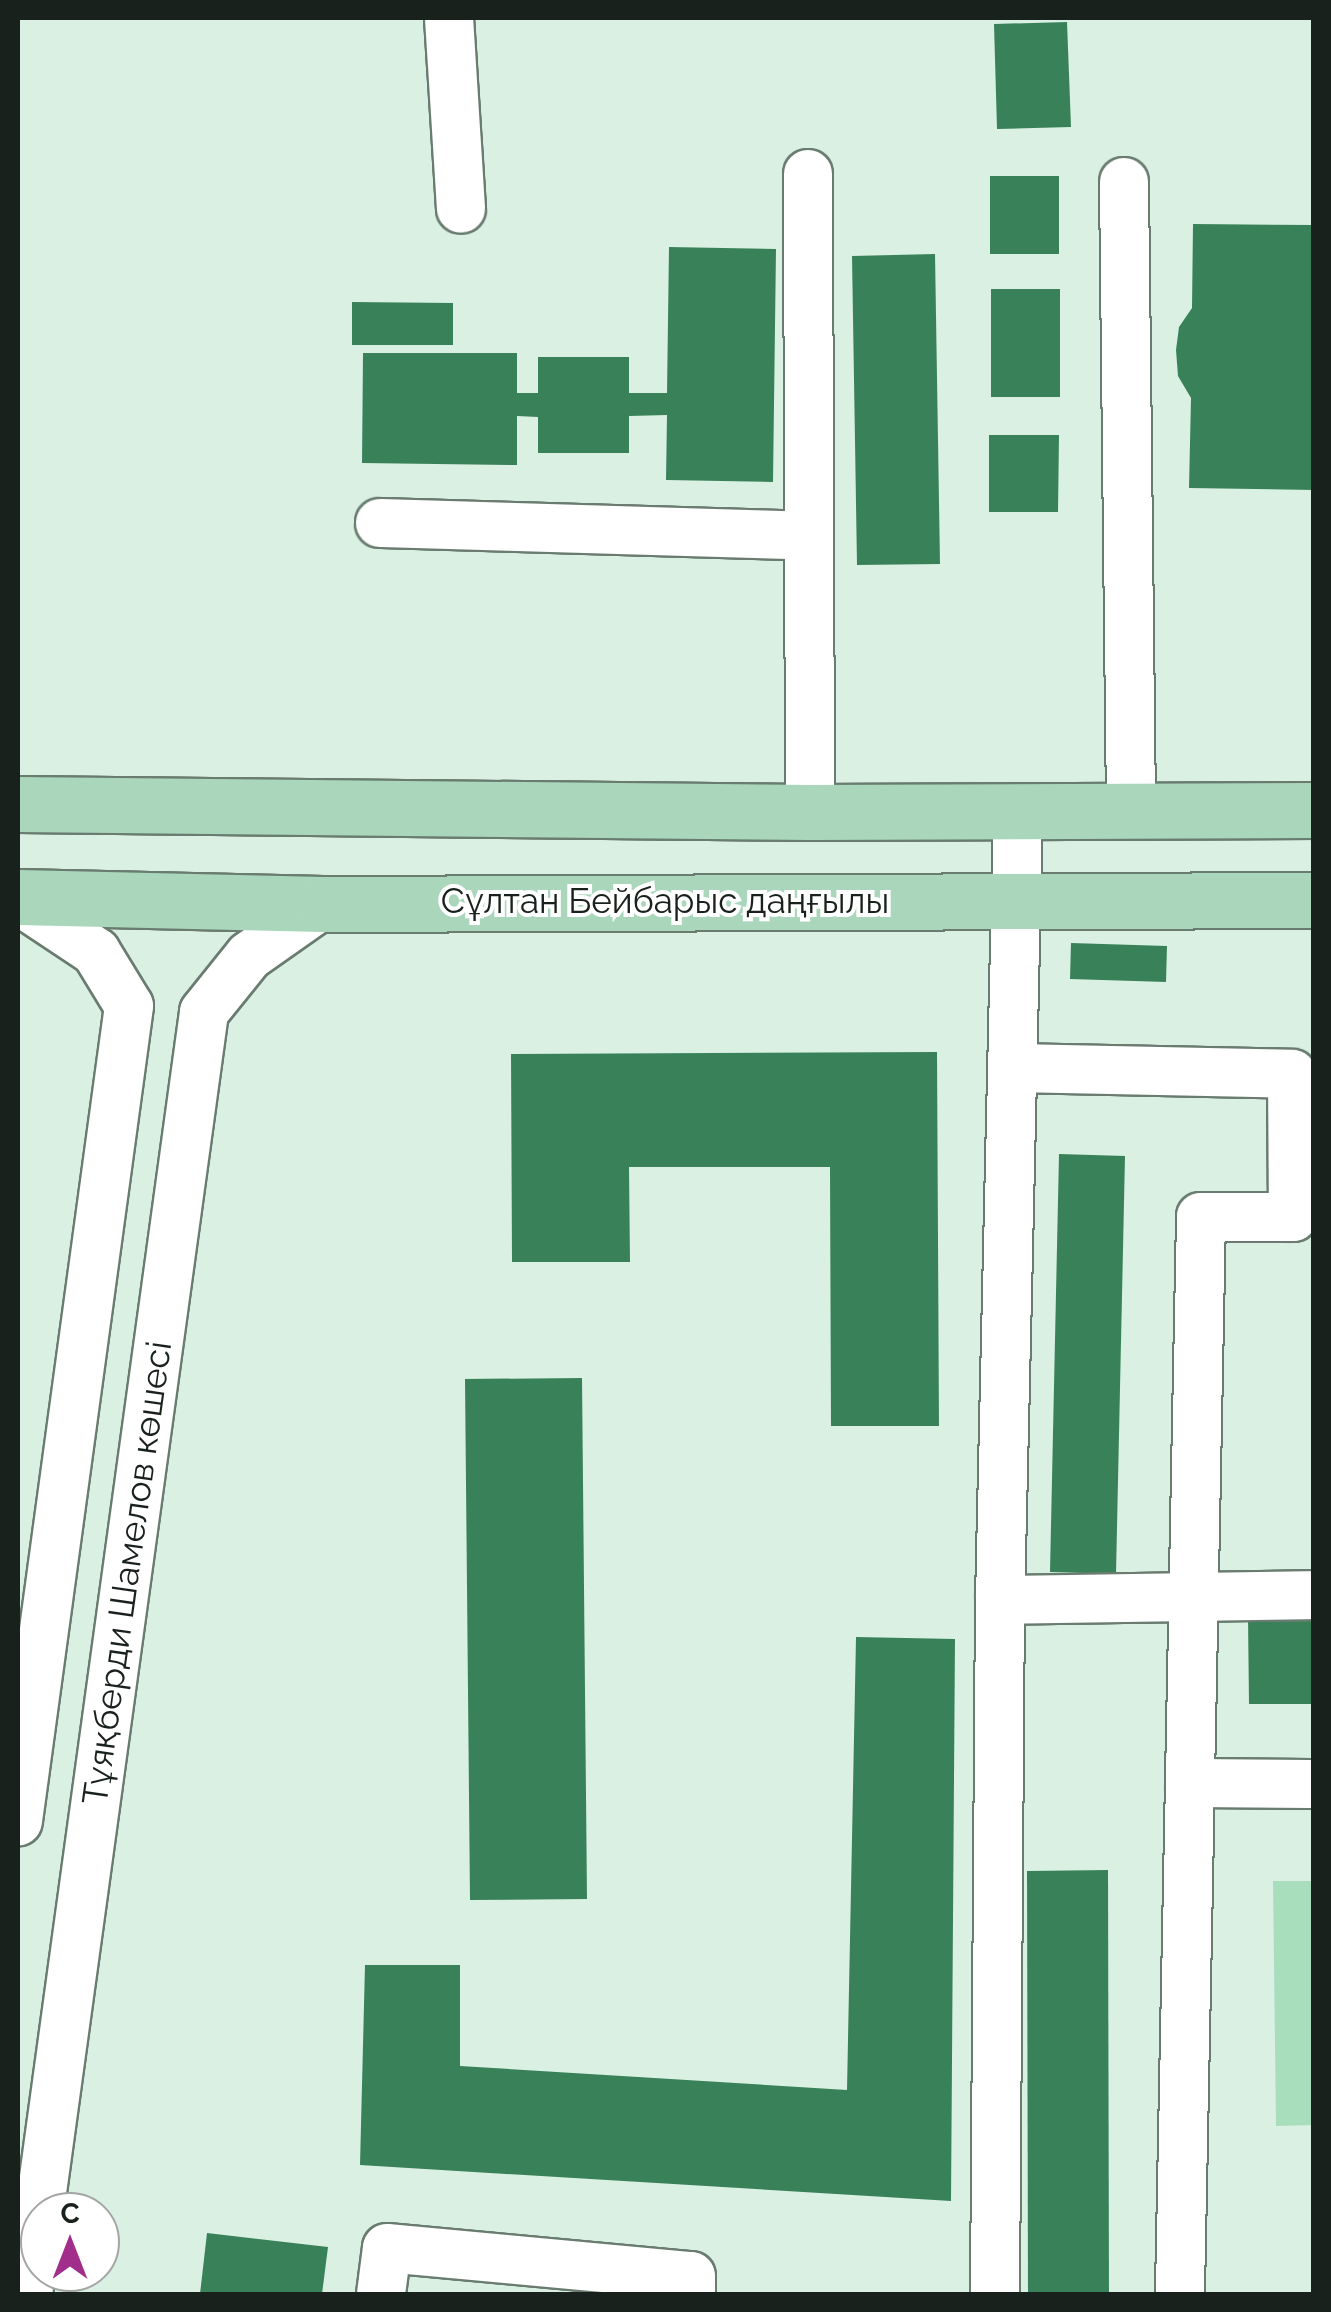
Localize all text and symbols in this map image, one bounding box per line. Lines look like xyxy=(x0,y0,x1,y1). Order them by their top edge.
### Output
street label: Сұлтан Бейбарыс даңғылы xyxy=(441,880,889,922)
street label: Тұяқберди Шамелов көшесі xyxy=(74,1339,180,1807)
north arrow xyxy=(20,2192,120,2292)
text: С xyxy=(60,2197,80,2230)

